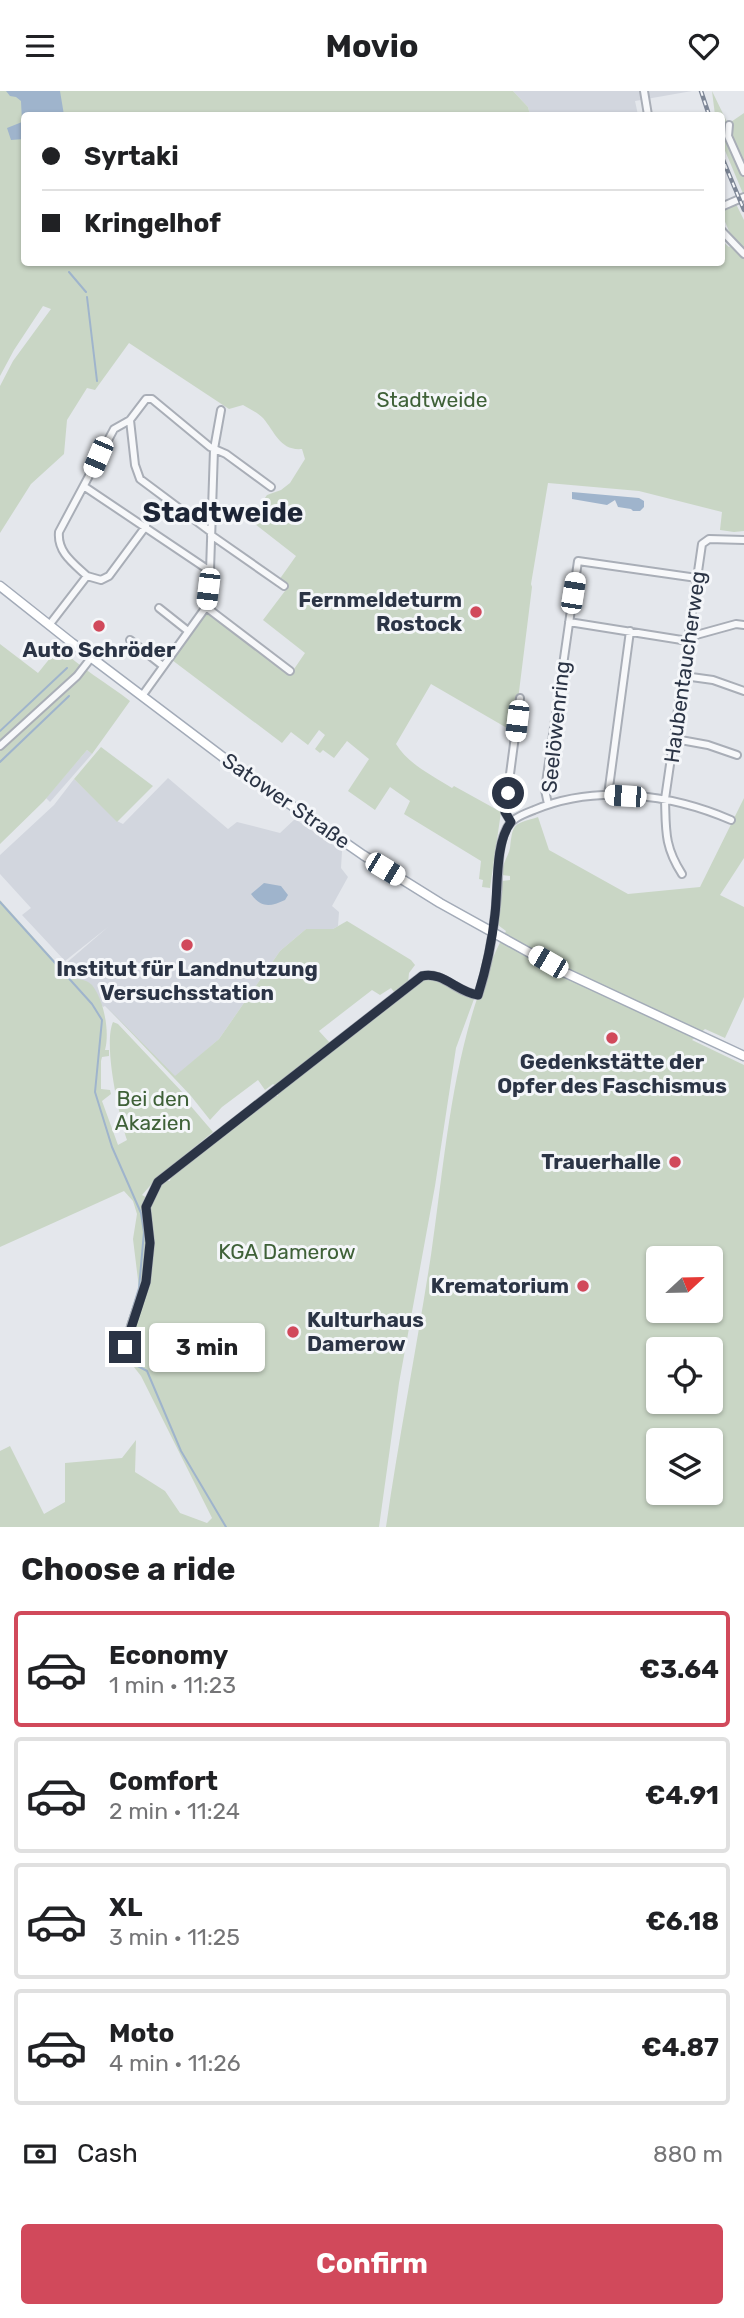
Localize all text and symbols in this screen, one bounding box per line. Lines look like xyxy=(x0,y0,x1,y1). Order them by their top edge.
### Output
icon: menu xyxy=(21,27,59,65)
text: Movio xyxy=(325,27,419,65)
icon: heart xyxy=(685,27,723,65)
text: Syrtaki xyxy=(84,141,179,172)
text: Kringelhof xyxy=(84,208,221,239)
park label: Stadtweide xyxy=(376,387,488,412)
car xyxy=(81,434,116,480)
district label: Stadtweide xyxy=(143,496,303,529)
car xyxy=(196,567,221,611)
street label: Haubentaucherweg xyxy=(659,569,710,764)
car xyxy=(560,571,587,615)
place label: Fernmeldeturm Rostock xyxy=(298,587,463,636)
marker: Fernmeldeturm Rostock xyxy=(468,604,484,620)
marker: Auto Schröder xyxy=(91,618,107,634)
place label: Auto Schröder xyxy=(23,637,176,662)
street label: Seelöwenring xyxy=(536,660,575,794)
car xyxy=(505,699,530,743)
street label: Satower Straße xyxy=(218,747,355,854)
route start xyxy=(492,777,524,809)
car xyxy=(604,784,647,808)
car xyxy=(362,849,409,889)
marker: Institut für Landnutzung Versuchsstation xyxy=(179,937,195,953)
car xyxy=(525,942,572,982)
place label: Institut für Landnutzung Versuchsstation xyxy=(56,956,318,1005)
marker: Gedenkstätte der Opfer des Faschismus xyxy=(604,1030,620,1046)
place label: Gedenkstätte der Opfer des Faschismus xyxy=(497,1049,727,1098)
park label: Bei den Akazien xyxy=(115,1086,191,1135)
place label: Trauerhalle xyxy=(541,1149,661,1174)
marker: Trauerhalle xyxy=(667,1154,683,1170)
park label: KGA Damerow xyxy=(218,1239,356,1264)
north arrow xyxy=(646,1246,723,1323)
map controls xyxy=(646,1246,723,1505)
place label: Krematorium xyxy=(431,1273,569,1298)
marker: Krematorium xyxy=(575,1278,591,1294)
place label: Kulturhaus Damerow xyxy=(307,1307,424,1356)
callout: 3 min xyxy=(150,1323,265,1371)
marker: Kulturhaus Damerow xyxy=(285,1324,301,1340)
route end xyxy=(109,1331,141,1363)
text: 3 min xyxy=(176,1333,238,1361)
button: locate xyxy=(646,1337,723,1414)
button: layers xyxy=(646,1428,723,1505)
text: Choose a ride xyxy=(21,1550,235,1588)
icon: car xyxy=(25,1638,88,1701)
text: Economy xyxy=(109,1640,228,1671)
text: €3.64 xyxy=(640,1654,719,1685)
text: 1 min · 11:23 xyxy=(109,1671,236,1699)
icon: car xyxy=(25,1764,88,1827)
text: Comfort xyxy=(109,1766,218,1797)
text: €4.91 xyxy=(645,1780,719,1811)
text: 2 min · 11:24 xyxy=(109,1797,240,1825)
icon: car xyxy=(25,1890,88,1953)
text: XL xyxy=(109,1892,142,1923)
text: €6.18 xyxy=(645,1906,719,1937)
text: 3 min · 11:25 xyxy=(109,1923,240,1951)
icon: car xyxy=(25,2016,88,2079)
text: Moto xyxy=(109,2018,174,2049)
text: €4.87 xyxy=(641,2032,719,2063)
text: 4 min · 11:26 xyxy=(109,2049,241,2077)
icon: cash xyxy=(21,2135,59,2173)
text: Cash xyxy=(77,2138,138,2169)
text: 880 m xyxy=(653,2140,723,2168)
button: Confirm xyxy=(21,2224,723,2304)

